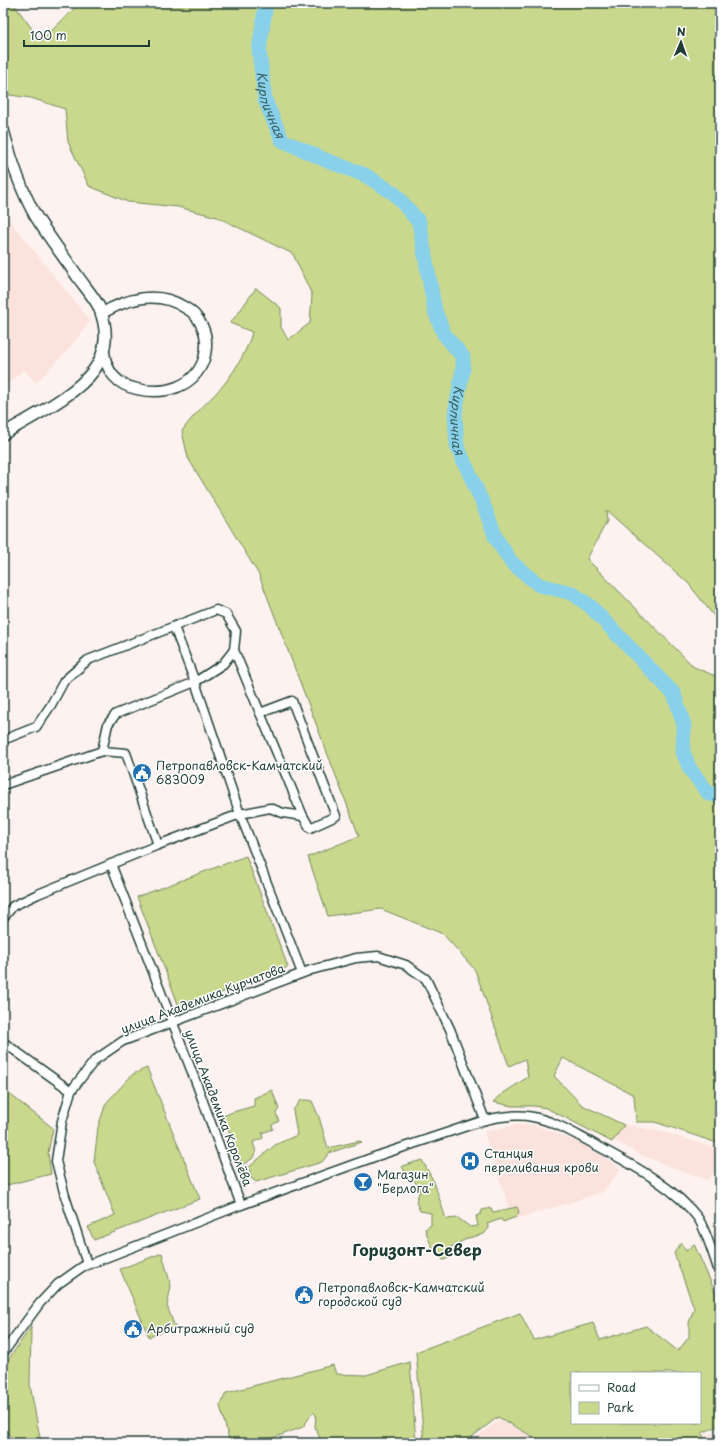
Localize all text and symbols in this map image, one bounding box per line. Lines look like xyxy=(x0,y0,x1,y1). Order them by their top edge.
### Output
scale bar xyxy=(24,22,149,48)
north arrow xyxy=(661,22,701,62)
text: N xyxy=(677,23,686,40)
text: 100 m xyxy=(30,26,67,44)
water label: Кирпичная xyxy=(253,70,291,142)
water label: Кирпичная xyxy=(445,385,470,459)
place label: Петропавловск-Камчатский 683009 xyxy=(156,756,323,788)
public building icon: Петропавловск-Камчатский 683009 xyxy=(131,762,153,784)
street label: улица Академика Курчатова xyxy=(118,958,288,1038)
street label: улица Академика Королёва xyxy=(181,1027,257,1189)
place label: Станция переливания крови xyxy=(484,1144,599,1176)
hospital icon: Станция переливания крови xyxy=(459,1150,481,1172)
place label: Магазин "Берлога" xyxy=(377,1165,434,1197)
bar icon: Магазин "Берлога" xyxy=(352,1171,374,1193)
district label: Горизонт-Север xyxy=(352,1237,482,1261)
place label: Петропавловск-Камчатский городской суд xyxy=(318,1278,485,1310)
public building icon: Петропавловск-Камчатский городской суд xyxy=(293,1284,315,1306)
public building icon: Арбитражный суд xyxy=(122,1318,144,1340)
place label: Арбитражный суд xyxy=(147,1319,254,1337)
legend xyxy=(571,1372,701,1424)
text: Road xyxy=(607,1378,636,1396)
text: Park xyxy=(607,1398,634,1416)

